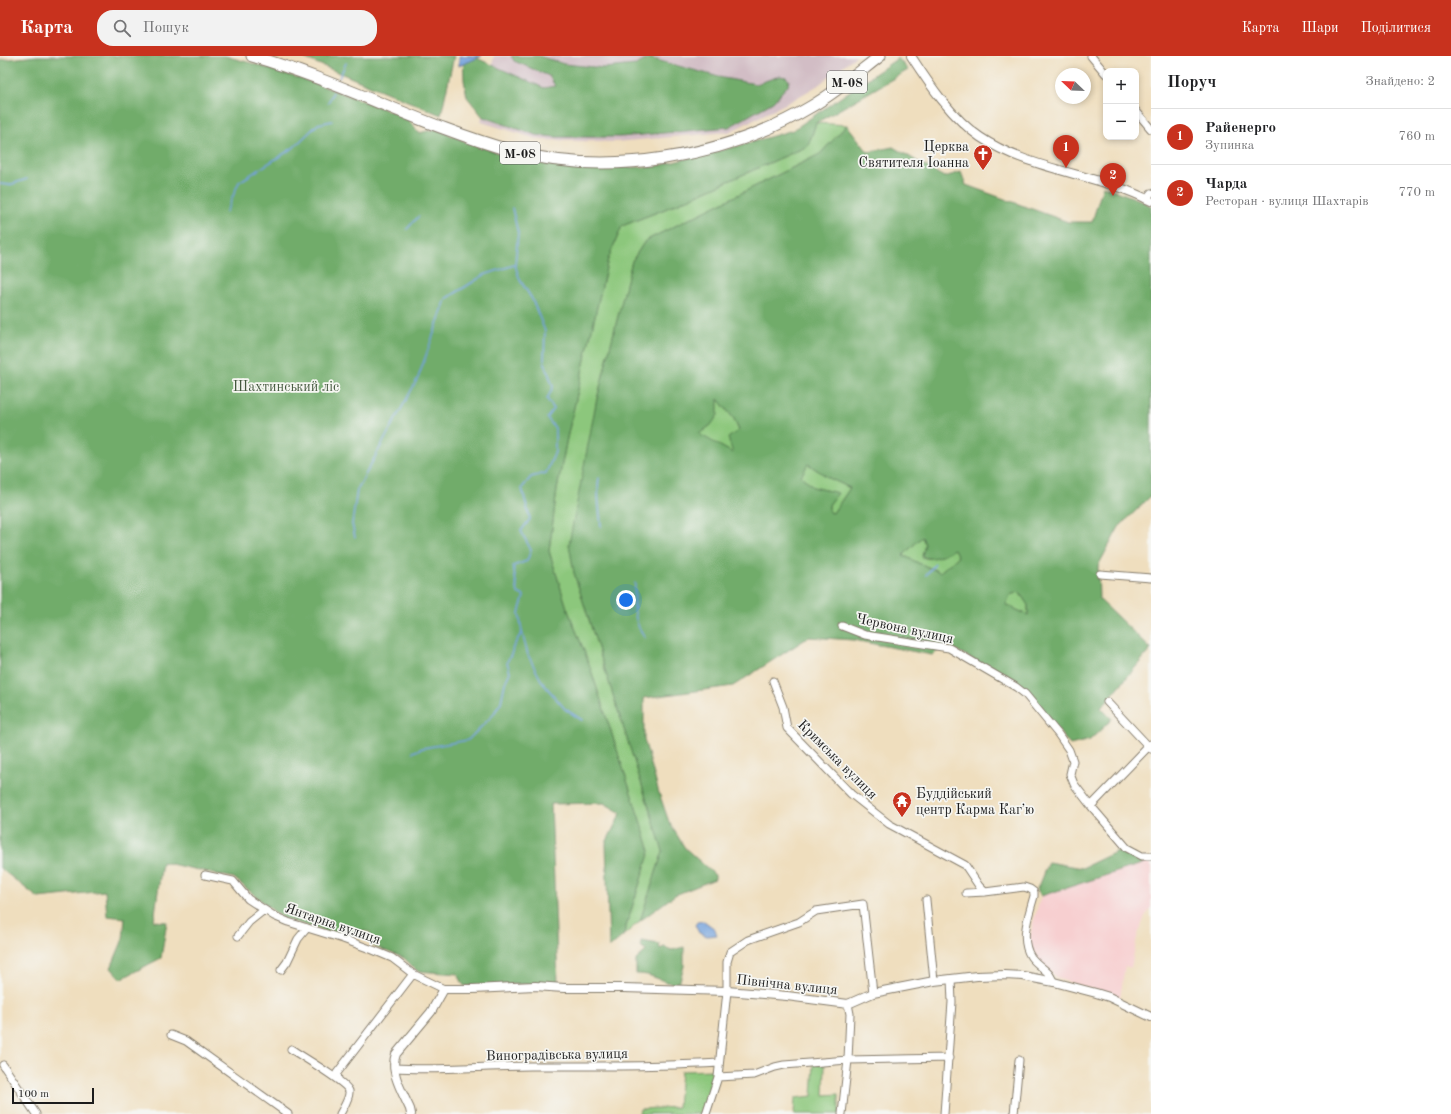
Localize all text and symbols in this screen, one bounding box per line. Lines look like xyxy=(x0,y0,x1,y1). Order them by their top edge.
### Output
search box xyxy=(97,10,377,46)
icon: search xyxy=(111,17,133,39)
text: Карта xyxy=(20,19,73,38)
text: Пошук xyxy=(143,21,189,36)
text: Карта xyxy=(1242,21,1280,35)
text: Шари xyxy=(1302,21,1339,35)
text: Поділитися xyxy=(1361,21,1431,35)
north arrow xyxy=(1055,68,1091,104)
map controls xyxy=(1103,68,1139,140)
button: + xyxy=(1103,68,1139,104)
road number: М-08 xyxy=(827,71,867,93)
text: Поруч xyxy=(1167,74,1216,91)
text: Знайдено: 2 xyxy=(1366,75,1435,88)
button: − xyxy=(1103,104,1139,140)
text: Райенерго xyxy=(1205,121,1276,136)
text: 1 xyxy=(1176,130,1184,143)
text: 760 m xyxy=(1398,130,1435,143)
pin: 1 xyxy=(1053,135,1079,168)
text: Зупинка xyxy=(1205,139,1254,152)
place label: Церква Святителя Іоанна xyxy=(859,140,969,170)
road number: М-08 xyxy=(500,142,540,164)
church icon: Церква Святителя Іоанна xyxy=(972,143,994,171)
pin: 2 xyxy=(1100,163,1126,196)
text: Чарда xyxy=(1205,177,1247,192)
text: 2 xyxy=(1176,186,1184,199)
text: 770 m xyxy=(1398,186,1435,199)
text: Ресторан · вулиця Шахтарів xyxy=(1205,195,1369,208)
park label: Шахтинський ліс xyxy=(233,380,339,394)
your location xyxy=(616,590,636,610)
street label: Червона вулиця xyxy=(855,612,955,646)
street label: Кримська вулиця xyxy=(795,717,880,802)
place label: Буддійський центр Карма Кагʼю xyxy=(916,787,1034,817)
temple icon: Буддійський центр Карма Кагʼю xyxy=(891,790,913,818)
street label: Янтарна вулиця xyxy=(283,901,382,947)
street label: Північна вулиця xyxy=(736,973,838,997)
street label: Виноградівська вулиця xyxy=(486,1047,628,1063)
scale bar xyxy=(12,1086,94,1105)
text: 100 m xyxy=(18,1089,49,1100)

